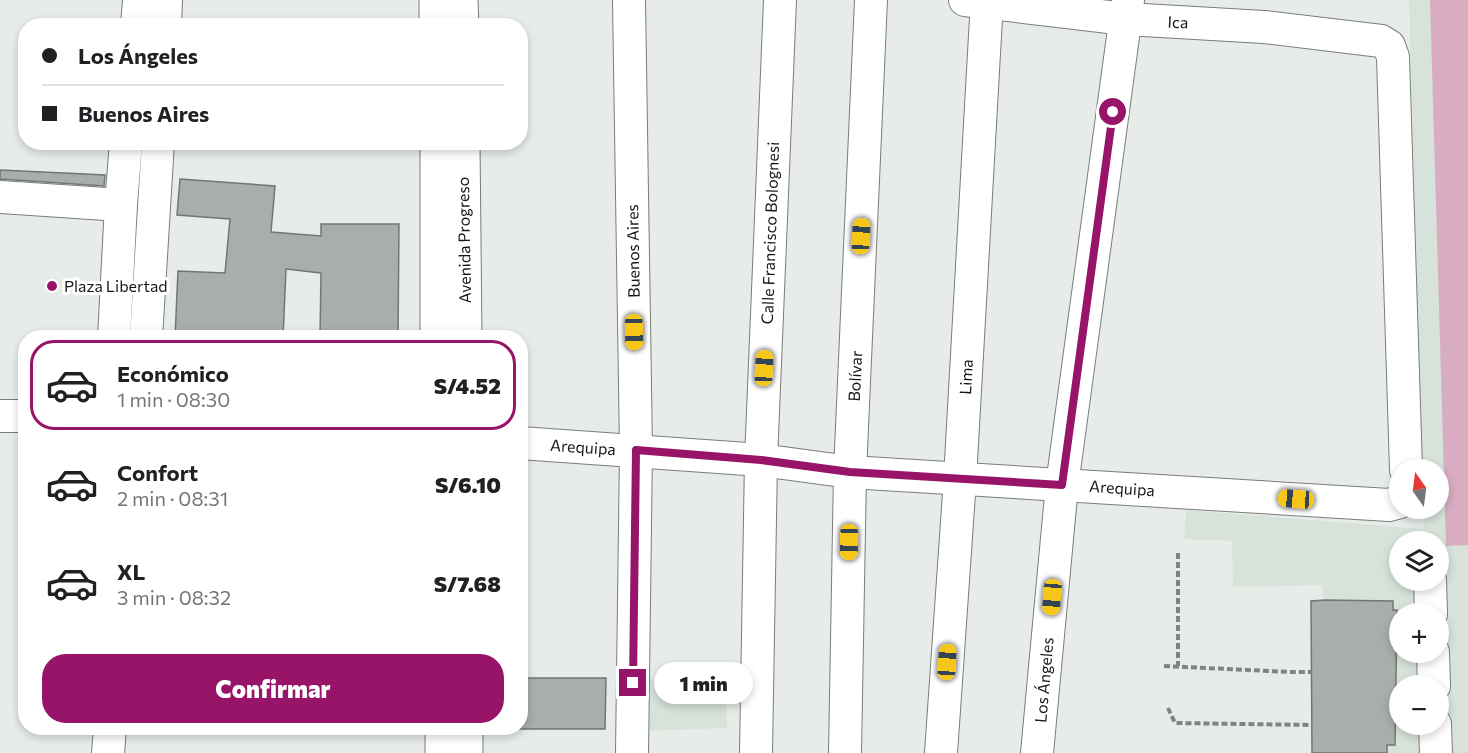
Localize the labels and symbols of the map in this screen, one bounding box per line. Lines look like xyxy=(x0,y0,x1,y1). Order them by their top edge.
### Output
street label: Ica xyxy=(1167,11,1189,32)
route start xyxy=(1099,98,1126,125)
street label: Calle Francisco Bolognesi xyxy=(757,141,782,325)
street label: Avenida Progreso xyxy=(453,177,474,303)
street label: Buenos Aires xyxy=(622,204,643,298)
car xyxy=(851,218,871,254)
place label: Plaza Libertad xyxy=(64,276,168,295)
marker: Plaza Libertad xyxy=(45,279,59,293)
car xyxy=(625,314,643,350)
street label: Bolívar xyxy=(844,349,865,402)
car xyxy=(754,350,774,386)
street label: Lima xyxy=(955,359,976,395)
street label: Arequipa xyxy=(550,435,617,458)
north arrow xyxy=(1389,459,1449,519)
street label: Arequipa xyxy=(1089,476,1156,499)
car xyxy=(1277,489,1315,509)
car xyxy=(840,524,858,560)
car xyxy=(1041,578,1063,616)
street label: Los Ángeles xyxy=(1030,636,1057,724)
car xyxy=(937,643,957,681)
callout: 1 min xyxy=(654,662,753,704)
route end xyxy=(619,669,646,696)

